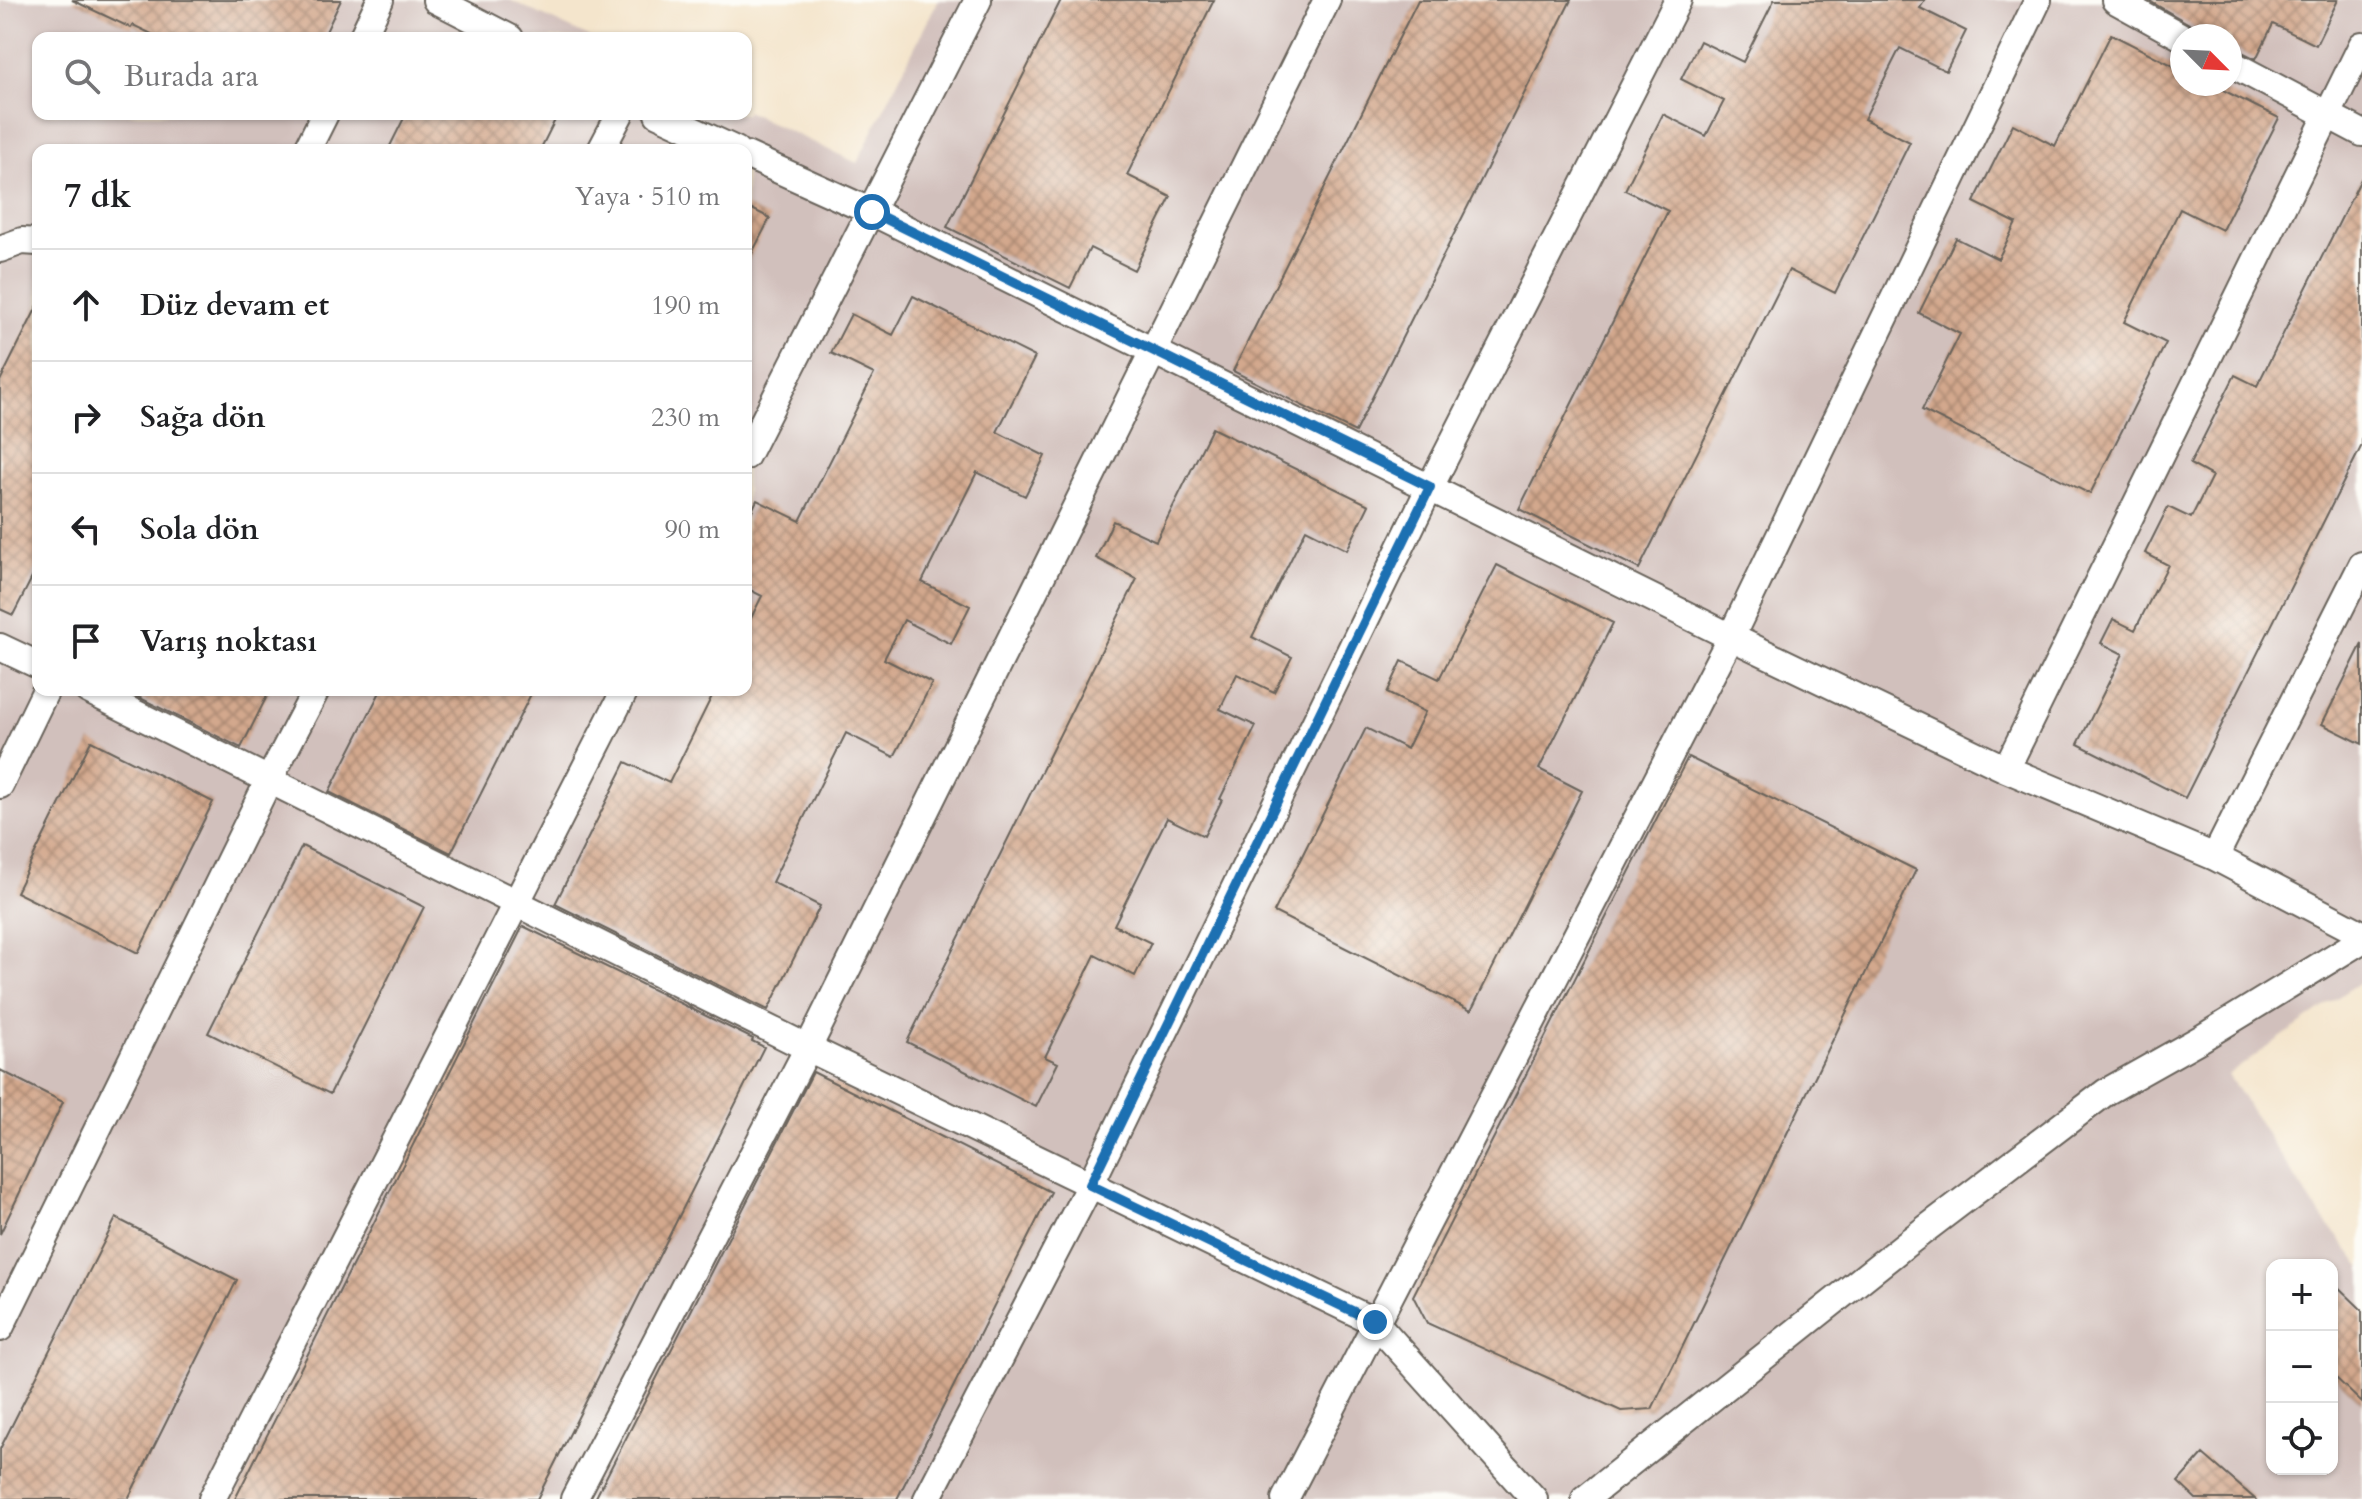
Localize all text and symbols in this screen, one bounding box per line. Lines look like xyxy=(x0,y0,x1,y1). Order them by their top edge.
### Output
north arrow xyxy=(2170,24,2242,96)
search box xyxy=(32,32,752,120)
icon: search xyxy=(60,54,104,98)
text: Burada ara xyxy=(124,56,259,97)
text: 7 dk xyxy=(64,173,131,219)
text: Yaya · 510 m xyxy=(575,179,720,214)
route start xyxy=(854,194,890,230)
icon: ahead xyxy=(64,283,108,327)
text: Düz devam et xyxy=(140,285,329,326)
text: 190 m xyxy=(651,288,720,323)
icon: right xyxy=(64,395,108,439)
text: Sağa dön xyxy=(140,397,266,438)
text: 230 m xyxy=(651,400,720,435)
icon: left xyxy=(64,507,108,551)
text: Sola dön xyxy=(140,509,259,550)
text: 90 m xyxy=(664,512,720,547)
icon: arrive xyxy=(64,619,108,663)
text: Varış noktası xyxy=(140,621,317,662)
map controls xyxy=(2266,1259,2338,1475)
button: + xyxy=(2266,1259,2338,1331)
route end xyxy=(1357,1304,1393,1340)
button: − xyxy=(2266,1331,2338,1403)
button: locate xyxy=(2266,1403,2338,1475)

